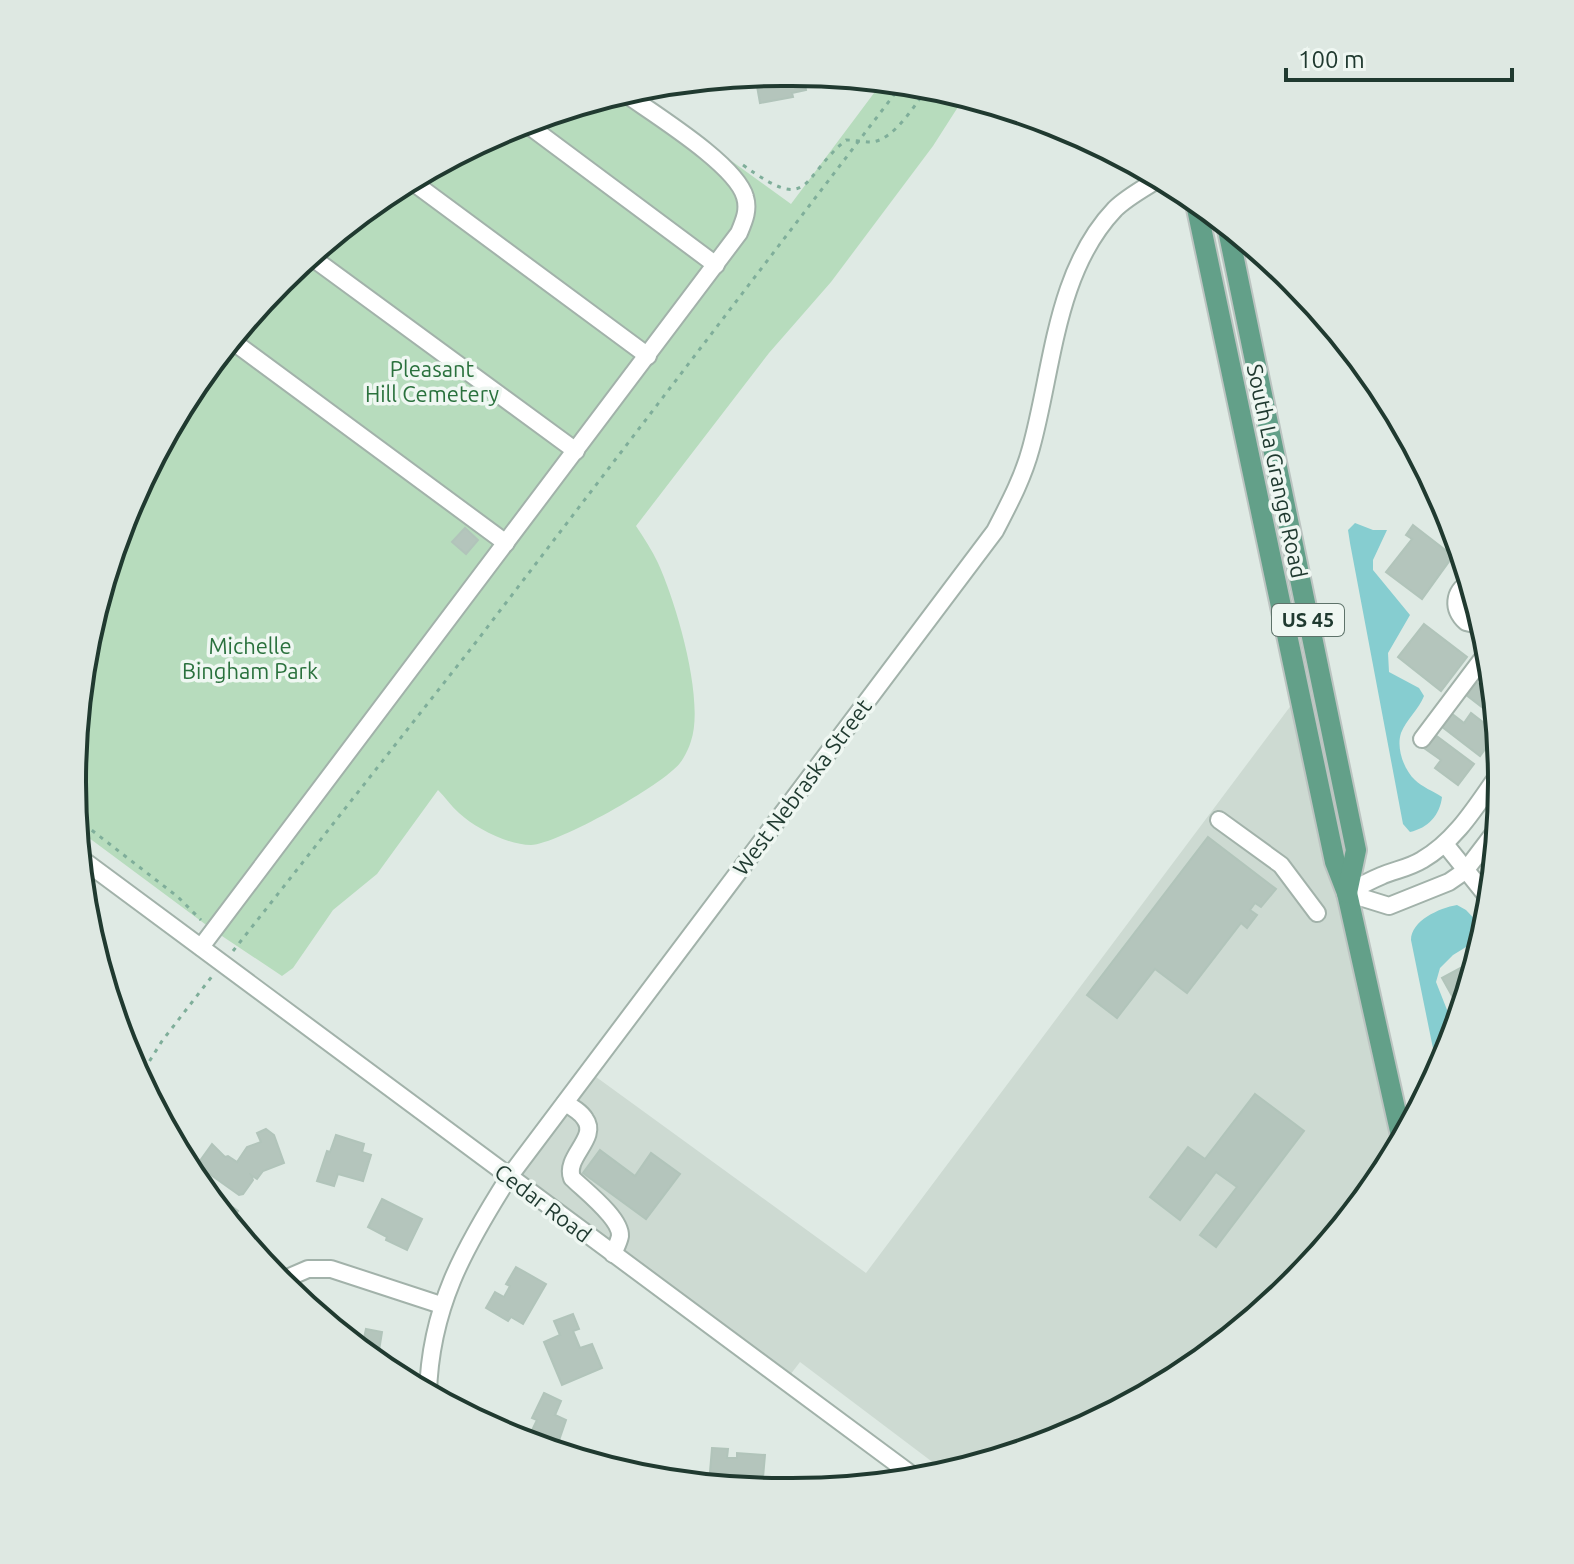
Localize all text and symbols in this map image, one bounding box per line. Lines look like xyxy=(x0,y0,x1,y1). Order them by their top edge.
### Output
scale bar xyxy=(1286,32,1512,82)
text: 100 m xyxy=(1298,46,1365,73)
park label: Pleasant Hill Cemetery xyxy=(365,356,499,406)
street label: South La Grange Road xyxy=(1243,362,1312,580)
road number: US 45 xyxy=(1272,604,1344,636)
park label: Michelle Bingham Park xyxy=(182,633,318,683)
street label: West Nebraska Street xyxy=(727,693,876,880)
street label: Cedar Road xyxy=(490,1158,596,1247)

